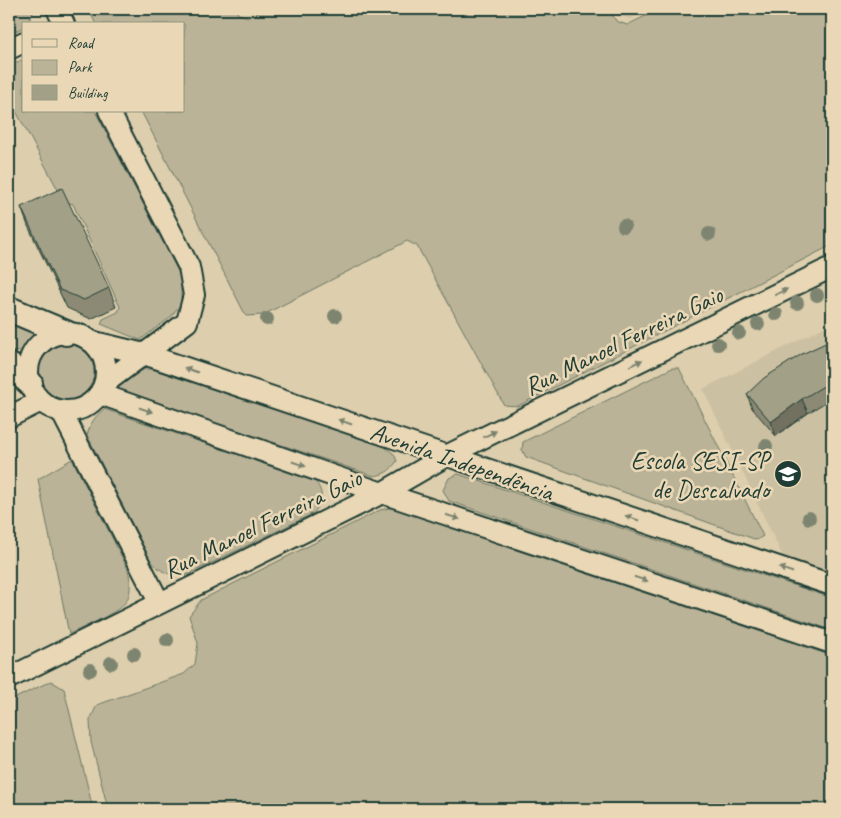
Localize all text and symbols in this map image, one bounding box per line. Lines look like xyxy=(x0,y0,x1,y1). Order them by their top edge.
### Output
legend xyxy=(22,22,185,112)
text: Road xyxy=(68,34,95,53)
text: Park xyxy=(68,58,93,77)
text: Building xyxy=(68,84,108,103)
street label: Rua Manoel Ferreira Gaio xyxy=(519,278,729,403)
one-way arrow xyxy=(774,287,789,296)
one-way arrow xyxy=(628,359,643,367)
one-way arrow xyxy=(183,366,198,374)
one-way arrow xyxy=(139,406,154,414)
street label: Avenida Independência xyxy=(366,416,559,509)
one-way arrow xyxy=(337,418,352,426)
one-way arrow xyxy=(482,430,497,439)
place label: Escola SESI-SP de Descalvado xyxy=(631,445,772,506)
school or university icon: Escola SESI-SP de Descalvado xyxy=(773,459,803,489)
street label: Rua Manoel Ferreira Gaio xyxy=(158,461,368,586)
one-way arrow xyxy=(292,461,307,468)
one-way arrow xyxy=(446,513,461,521)
one-way arrow xyxy=(624,514,639,522)
one-way arrow xyxy=(778,565,793,573)
one-way arrow xyxy=(633,576,648,583)

